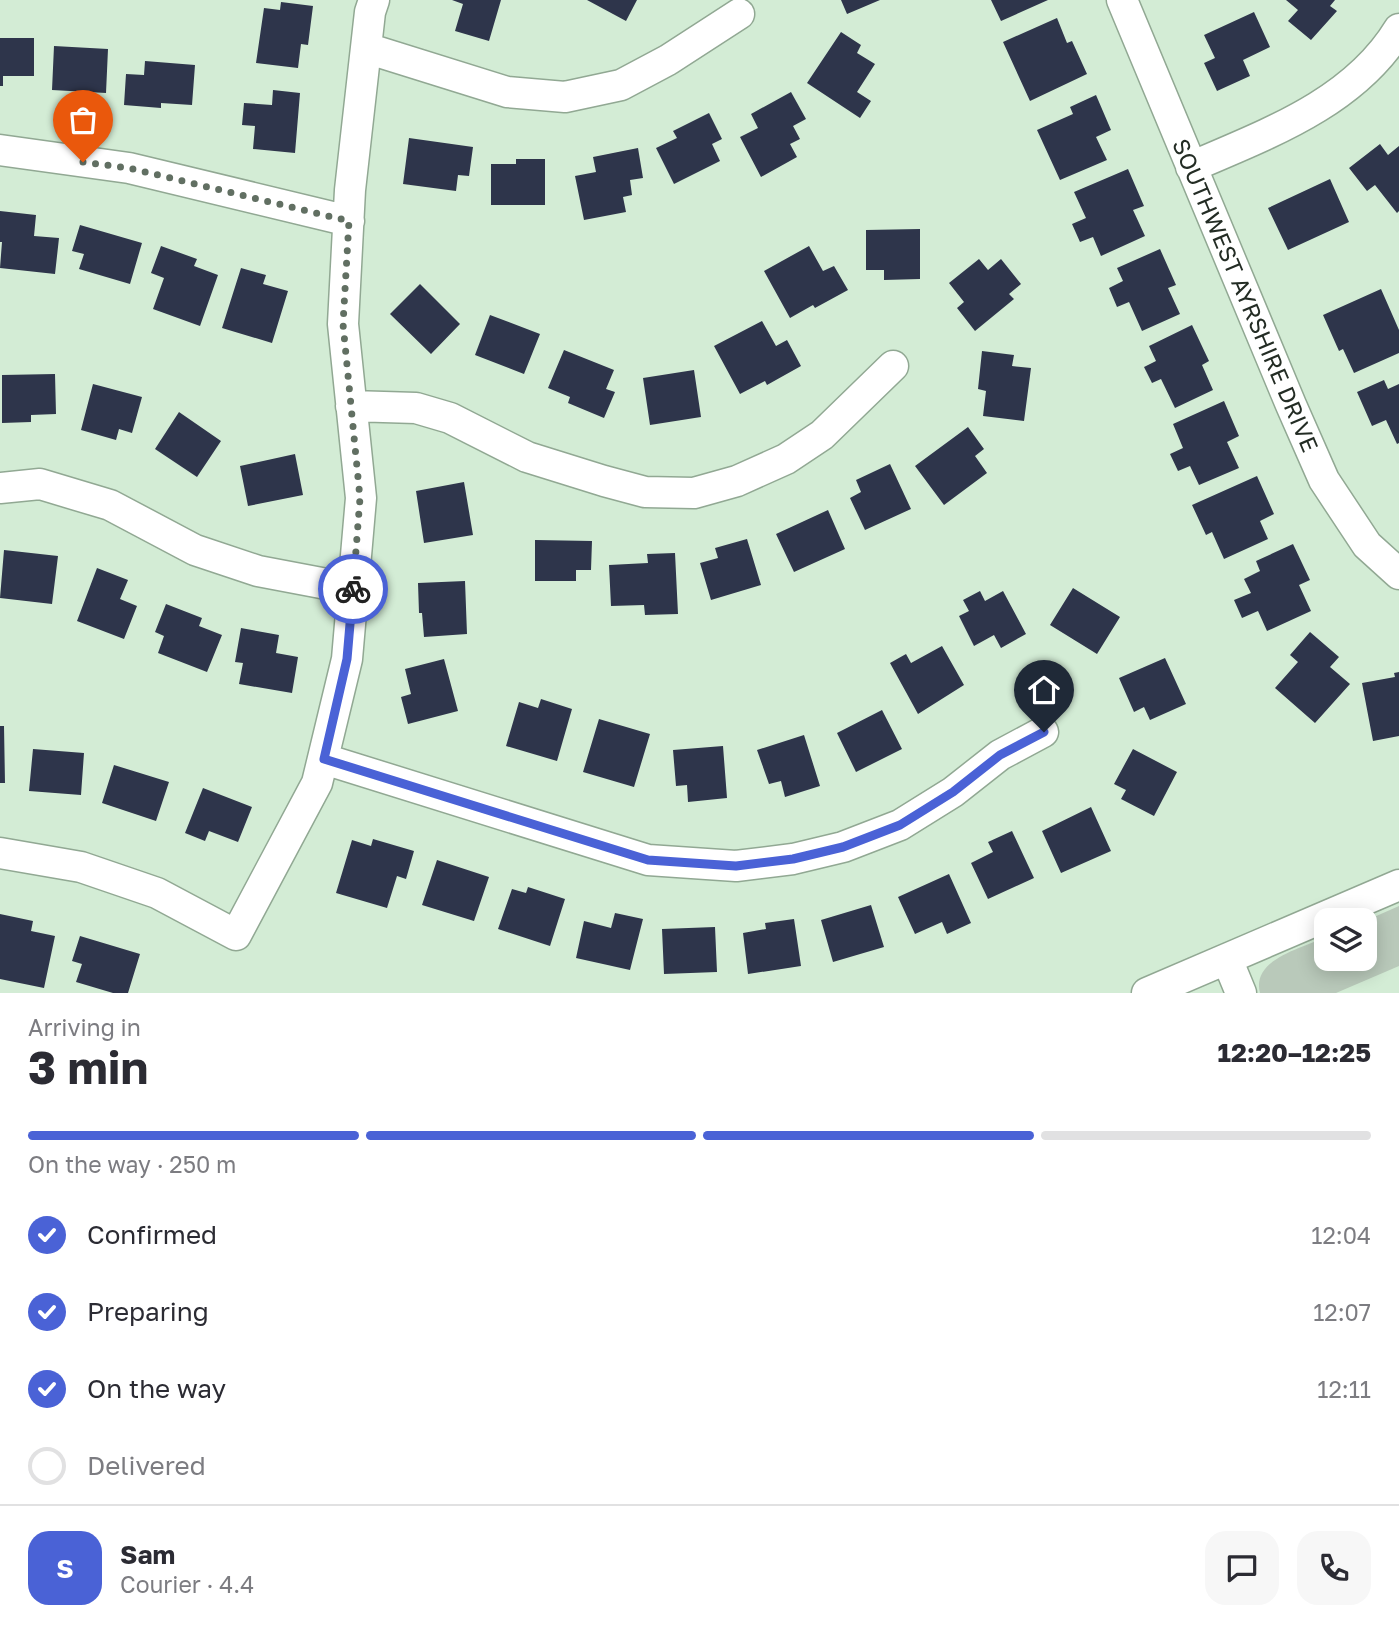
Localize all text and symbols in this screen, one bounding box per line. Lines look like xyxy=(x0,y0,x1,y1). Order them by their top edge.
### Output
pin xyxy=(53,90,113,162)
icon: bag xyxy=(64,101,102,139)
street label: SOUTHWEST AYRSHIRE DRIVE xyxy=(1167,134,1325,456)
courier xyxy=(318,554,388,624)
icon: bike xyxy=(334,570,372,608)
pin xyxy=(1014,660,1074,732)
icon: home xyxy=(1025,671,1063,709)
map controls xyxy=(1314,908,1377,971)
button: layers xyxy=(1314,908,1377,971)
text: Arriving in xyxy=(28,1013,141,1041)
text: 12:20–12:25 xyxy=(1218,1037,1371,1068)
text: 3 min xyxy=(28,1039,148,1094)
text: On the way · 250 m xyxy=(28,1150,236,1178)
icon: check xyxy=(28,1216,66,1254)
text: Confirmed xyxy=(87,1219,217,1250)
text: 12:04 xyxy=(1311,1221,1371,1249)
icon: check xyxy=(28,1293,66,1331)
text: Preparing xyxy=(87,1296,209,1327)
text: 12:07 xyxy=(1313,1298,1371,1326)
icon: check xyxy=(28,1370,66,1408)
text: On the way xyxy=(87,1373,226,1404)
text: 12:11 xyxy=(1317,1375,1371,1403)
text: Delivered xyxy=(87,1450,206,1481)
button: chat xyxy=(1205,1531,1279,1605)
button: phone xyxy=(1297,1531,1371,1605)
text: Sam xyxy=(120,1539,175,1570)
text: S xyxy=(56,1553,74,1584)
text: Courier · 4.4 xyxy=(120,1570,254,1598)

